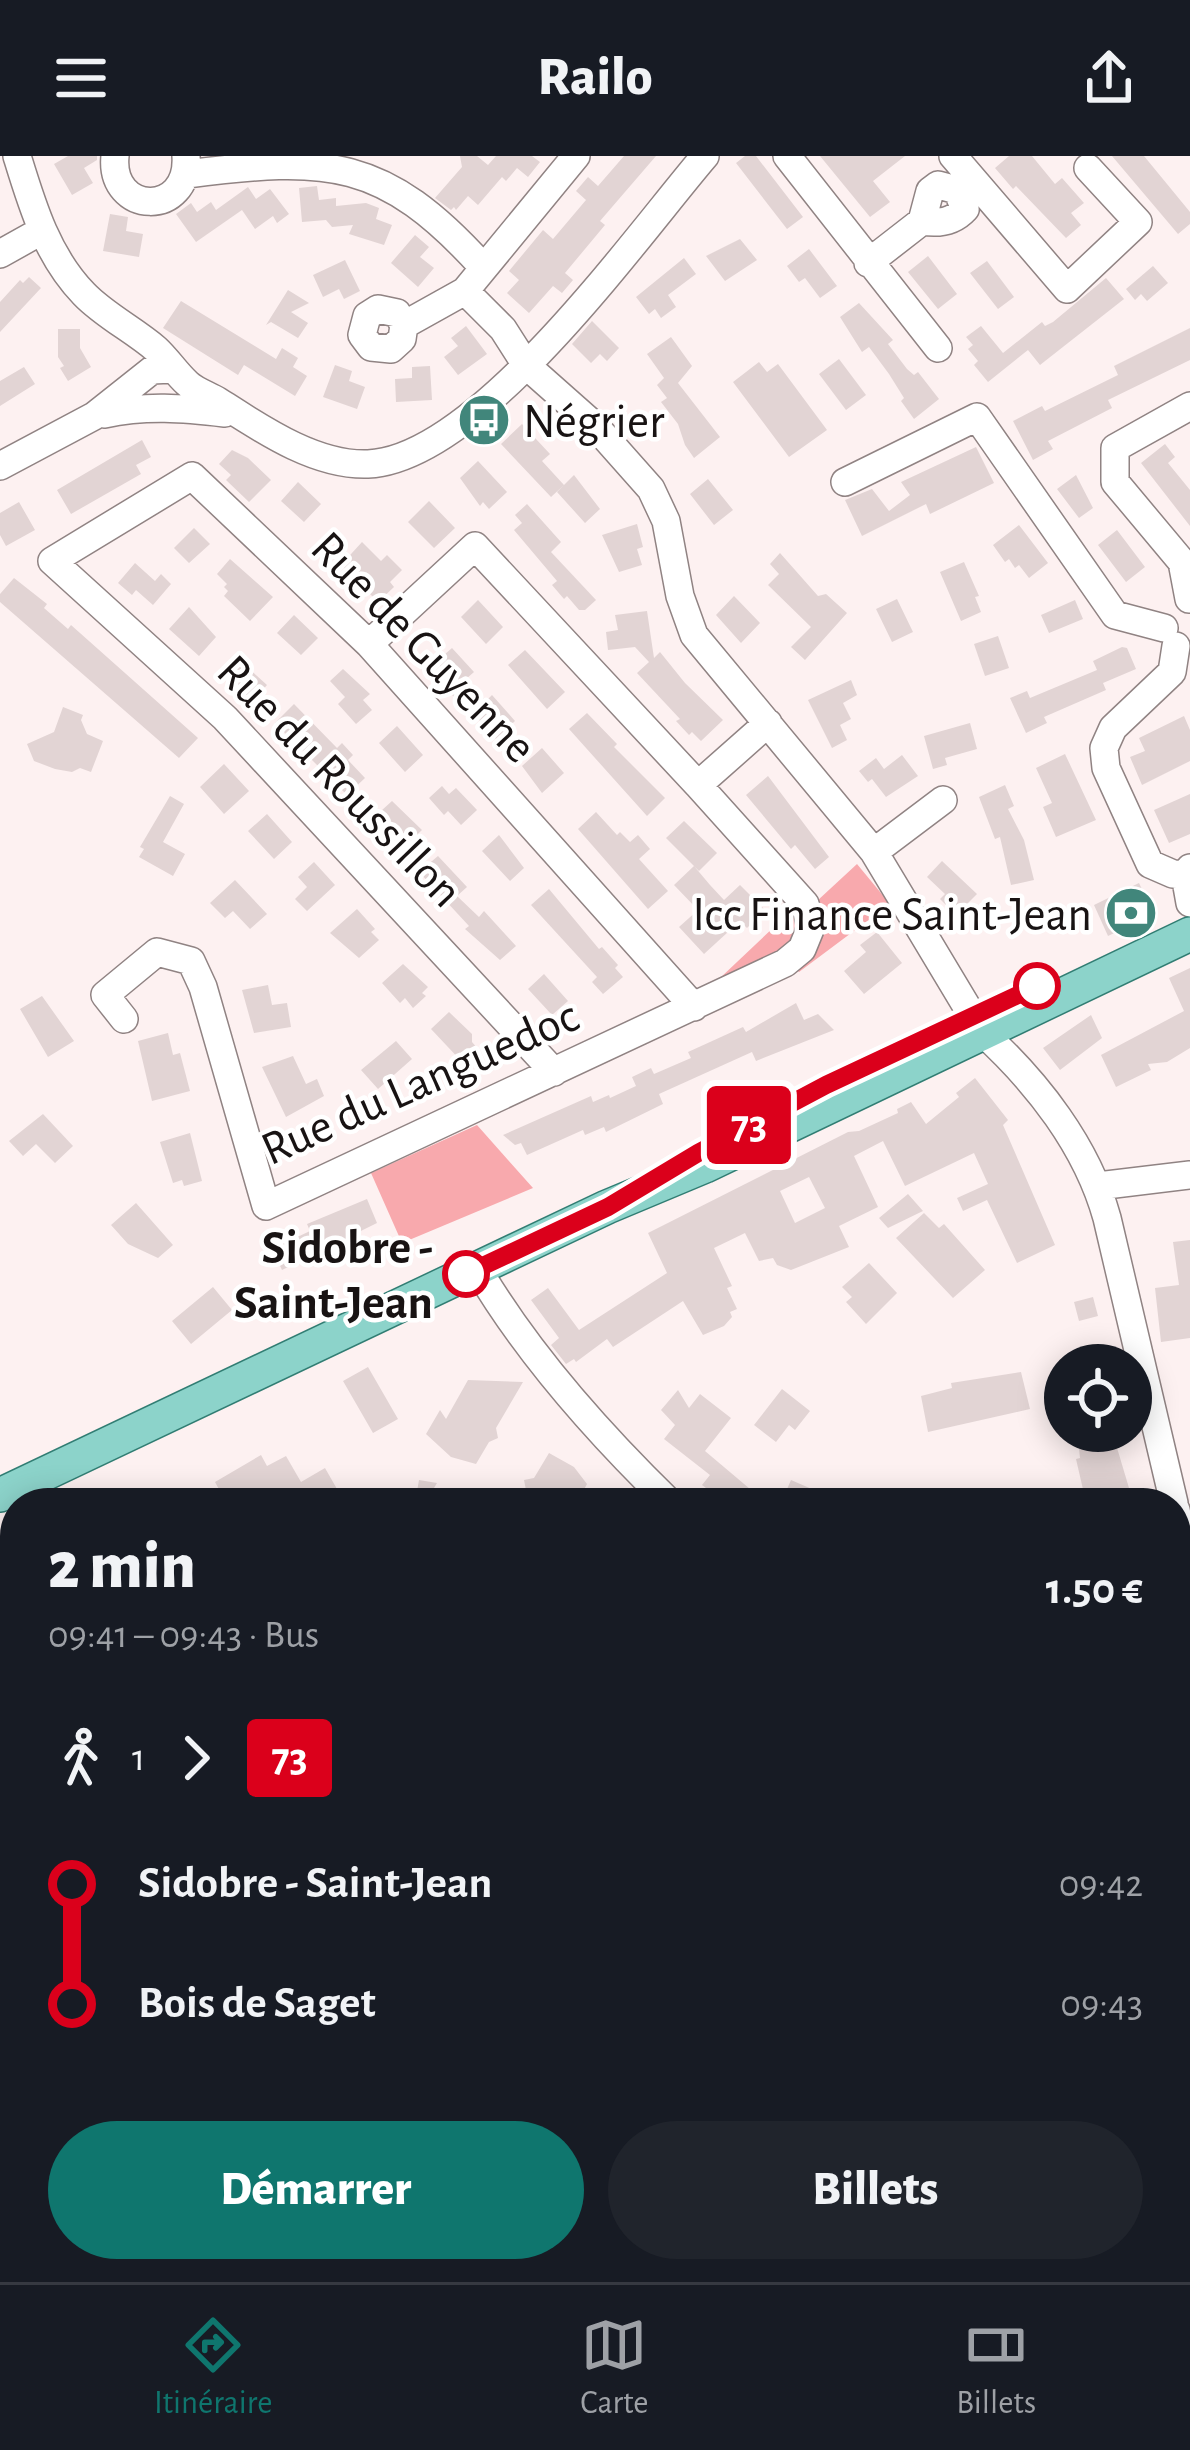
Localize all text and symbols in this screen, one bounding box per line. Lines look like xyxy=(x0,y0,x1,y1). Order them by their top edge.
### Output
icon: menu xyxy=(48,45,114,111)
icon: share xyxy=(1076,45,1142,111)
text: Railo xyxy=(538,51,652,105)
bus stop icon: Négrier xyxy=(456,392,512,448)
place label: Négrier xyxy=(523,399,665,447)
street label: Rue de Guyenne xyxy=(301,524,544,773)
street label: Rue du Roussillon xyxy=(207,647,470,917)
bank icon: Icc Finance Saint-Jean xyxy=(1103,885,1159,941)
place label: Icc Finance Saint-Jean xyxy=(692,892,1092,940)
unlabelled marker xyxy=(1015,964,1059,1008)
street label: Rue du Languedoc xyxy=(255,993,586,1175)
line badge: 73 xyxy=(695,1086,803,1164)
text: 73 xyxy=(731,1104,767,1146)
place label: Sidobre - Saint-Jean xyxy=(234,1225,433,1328)
marker: Sidobre - Saint-Jean xyxy=(444,1252,488,1296)
map controls xyxy=(1044,1344,1152,1452)
button: locate xyxy=(1044,1344,1152,1452)
text: 2 min xyxy=(48,1534,196,1600)
text: 1.50 € xyxy=(1046,1567,1143,1612)
text: 09:41 – 09:43 · Bus xyxy=(48,1616,319,1655)
icon: walk xyxy=(48,1725,114,1791)
icon: forward xyxy=(163,1725,229,1791)
text: 73 xyxy=(271,1737,308,1779)
text: 1 xyxy=(132,1739,145,1778)
text: Sidobre - Saint-Jean xyxy=(138,1861,492,1906)
text: 09:42 xyxy=(1059,1865,1143,1904)
text: Bois de Saget xyxy=(138,1981,376,2026)
text: 09:43 xyxy=(1060,1985,1143,2024)
button: Démarrer xyxy=(48,2121,584,2259)
button: Billets xyxy=(608,2121,1143,2259)
tab: Itinéraire xyxy=(154,2312,273,2424)
tab: Carte xyxy=(580,2312,648,2424)
tab: Billets xyxy=(956,2312,1036,2424)

